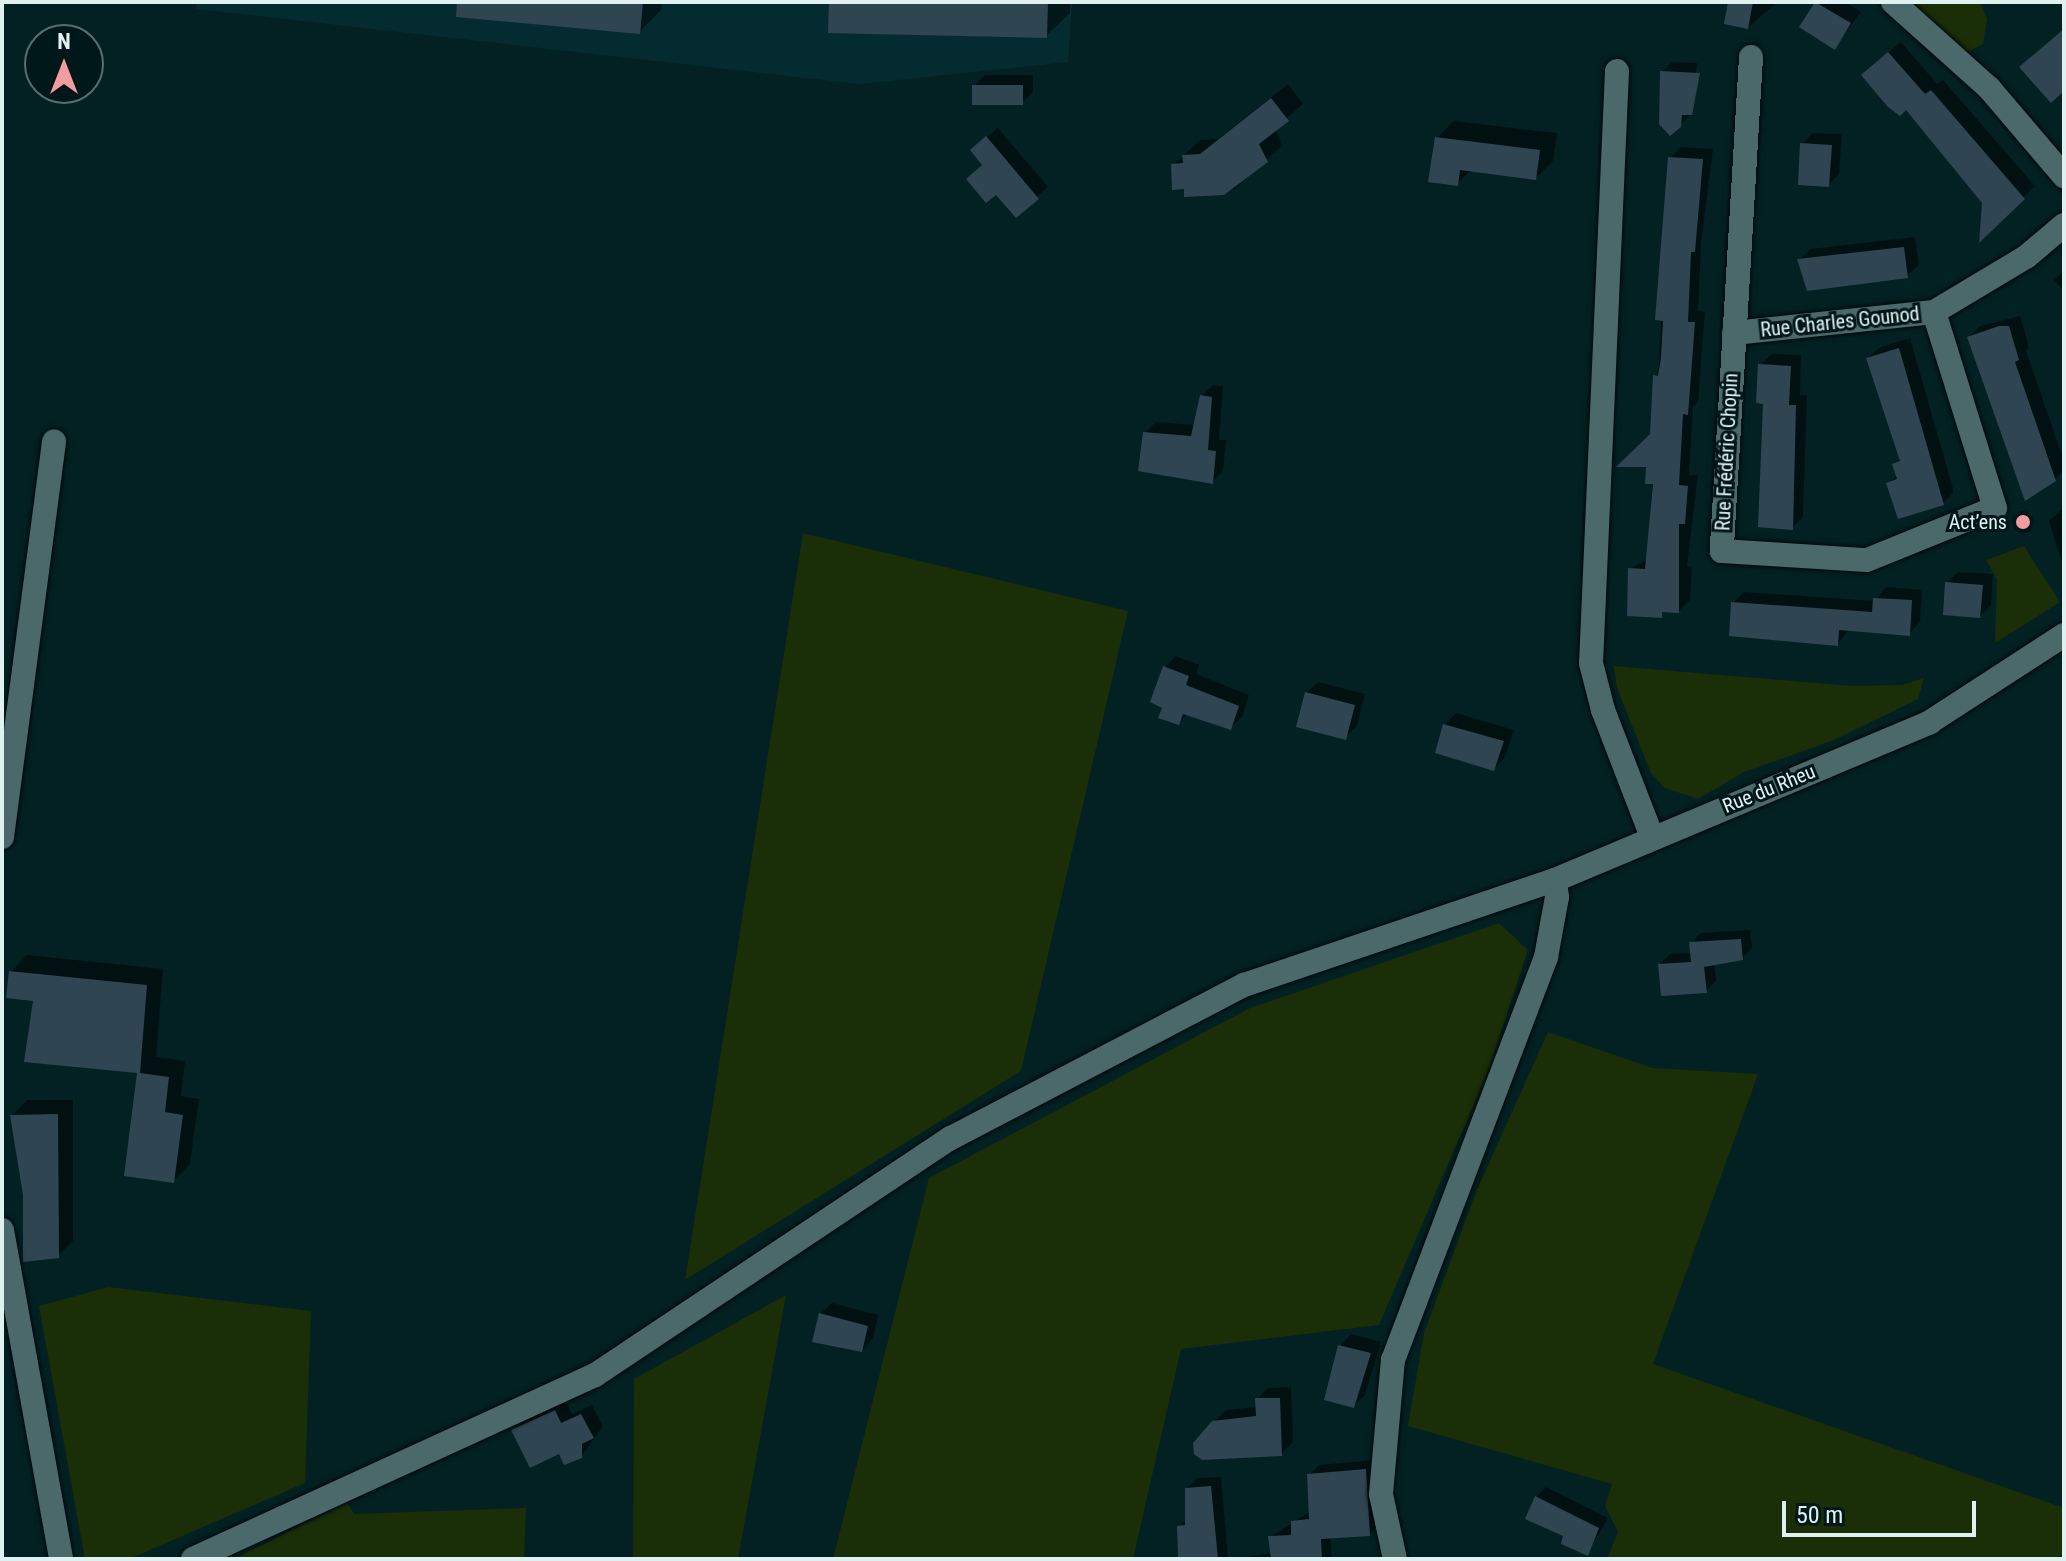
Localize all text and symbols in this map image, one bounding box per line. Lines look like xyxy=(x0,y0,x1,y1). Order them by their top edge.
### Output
north arrow xyxy=(24,24,104,104)
text: N xyxy=(57,29,71,54)
street label: Rue Charles Gounod xyxy=(1759,302,1921,342)
street label: Rue Frédéric Chopin xyxy=(1711,373,1743,531)
place label: Act’ens xyxy=(1949,510,2007,534)
marker: Act’ens xyxy=(2014,513,2032,531)
street label: Rue du Rheu xyxy=(1719,760,1819,818)
scale bar xyxy=(1786,1485,1980,1535)
text: 50 m xyxy=(1796,1501,1843,1529)

